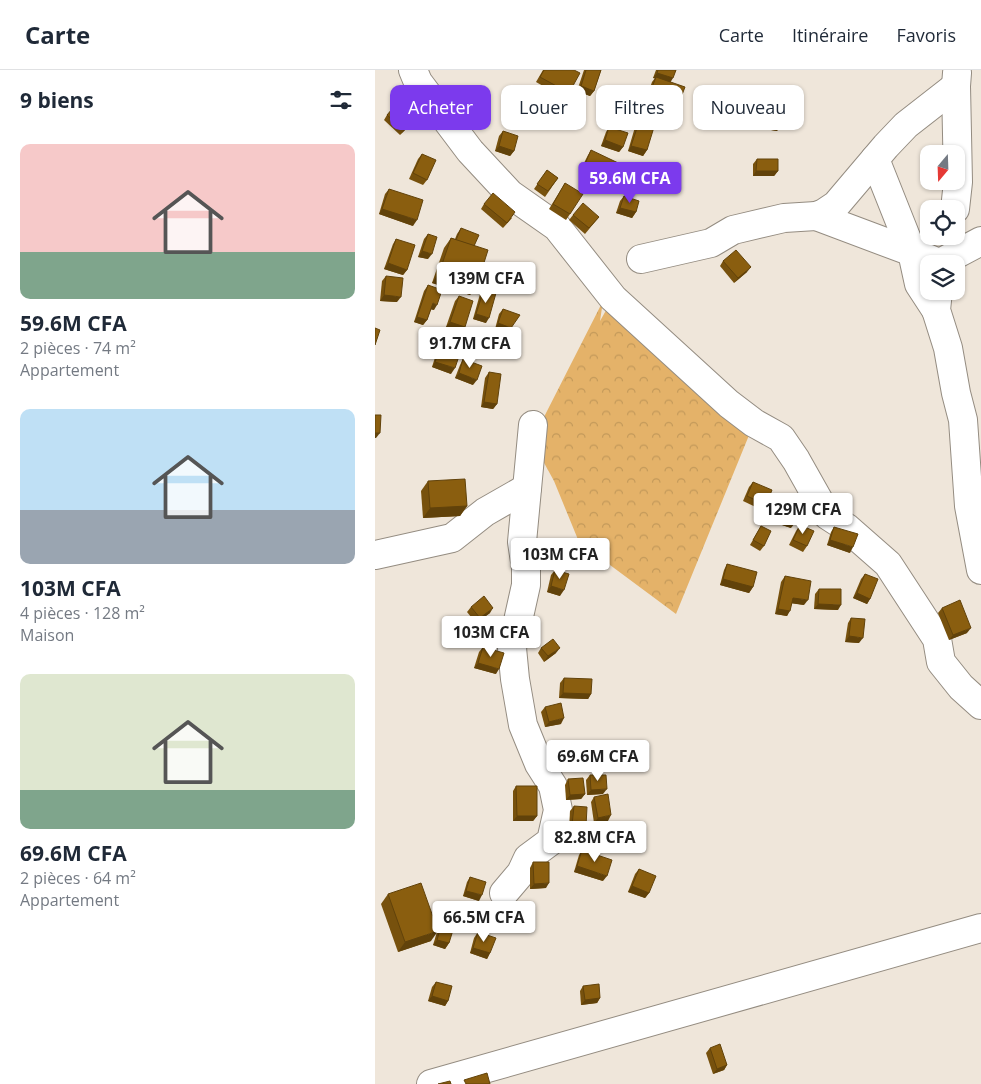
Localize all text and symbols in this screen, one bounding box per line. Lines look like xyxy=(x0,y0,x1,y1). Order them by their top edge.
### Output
text: Carte xyxy=(25,18,90,51)
text: Carte xyxy=(719,23,764,47)
text: Itinéraire xyxy=(792,23,868,47)
text: Favoris xyxy=(896,23,956,47)
chip: Acheter xyxy=(390,85,491,130)
chip: Louer xyxy=(501,85,586,130)
chip: Filtres xyxy=(596,85,683,130)
chip: Nouveau xyxy=(693,85,804,130)
text: 9 biens xyxy=(20,86,94,114)
icon: filters xyxy=(327,86,355,114)
north arrow xyxy=(920,145,965,190)
map controls xyxy=(920,145,965,300)
pin: 59.6M CFA xyxy=(573,162,687,204)
text: 59.6M CFA xyxy=(589,167,671,189)
icon: home xyxy=(143,177,233,267)
button: locate xyxy=(920,200,965,245)
button: layers xyxy=(920,255,965,300)
pin: 139M CFA xyxy=(434,262,538,304)
text: 139M CFA xyxy=(448,267,524,289)
text: 59.6M CFA xyxy=(20,309,127,337)
pin: 91.7M CFA xyxy=(413,326,527,369)
text: 91.7M CFA xyxy=(429,332,511,354)
text: 2 pièces · 74 m² xyxy=(20,337,136,359)
text: Appartement xyxy=(20,359,119,381)
icon: home xyxy=(143,442,233,532)
pin: 129M CFA xyxy=(751,492,855,535)
text: 129M CFA xyxy=(765,498,841,520)
pin: 103M CFA xyxy=(508,538,612,580)
text: 103M CFA xyxy=(522,543,598,565)
text: 103M CFA xyxy=(20,574,121,602)
text: 4 pièces · 128 m² xyxy=(20,602,145,624)
pin: 103M CFA xyxy=(439,616,543,658)
text: 103M CFA xyxy=(453,621,529,643)
text: Maison xyxy=(20,624,74,646)
icon: home xyxy=(143,707,233,797)
pin: 69.6M CFA xyxy=(541,740,655,782)
text: 69.6M CFA xyxy=(557,745,639,767)
pin: 82.8M CFA xyxy=(538,820,652,863)
text: 82.8M CFA xyxy=(554,826,636,848)
text: 69.6M CFA xyxy=(20,839,127,867)
text: 2 pièces · 64 m² xyxy=(20,867,136,889)
text: Appartement xyxy=(20,889,119,911)
pin: 66.5M CFA xyxy=(427,900,541,943)
text: 66.5M CFA xyxy=(443,906,525,928)

